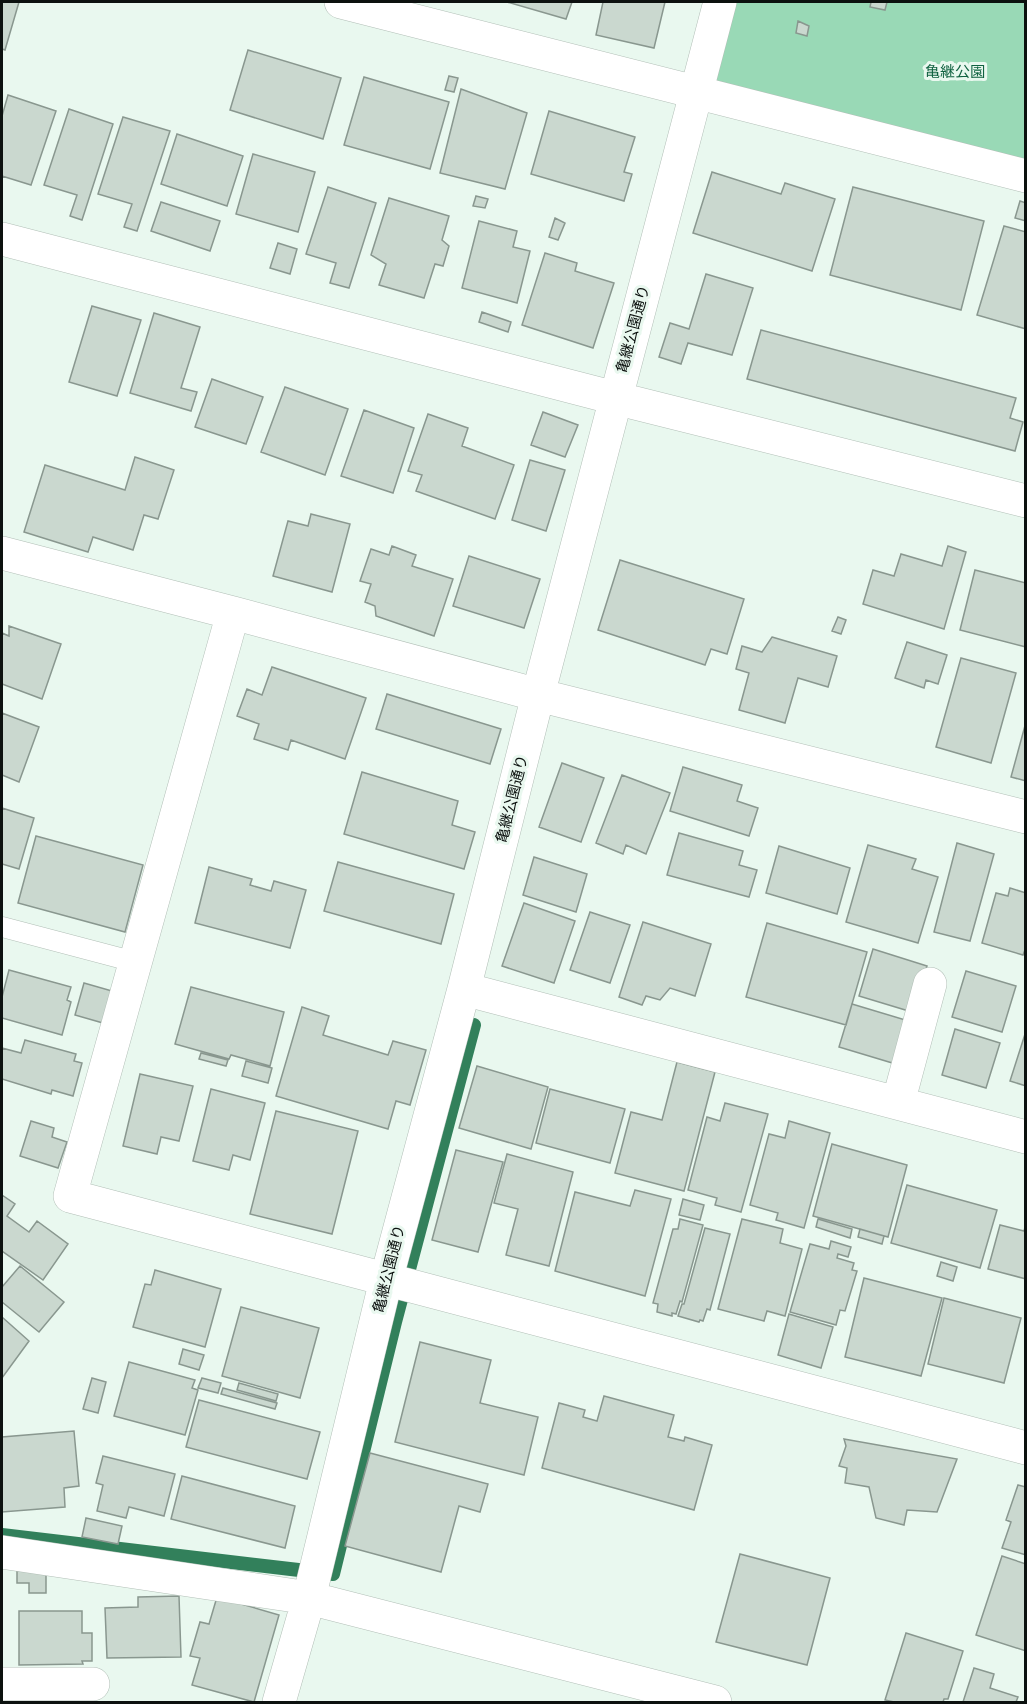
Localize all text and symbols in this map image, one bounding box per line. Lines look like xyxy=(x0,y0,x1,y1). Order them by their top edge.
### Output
park label: 亀継公園 xyxy=(925,63,985,81)
street label: 亀継公園通り xyxy=(613,283,653,375)
street label: 亀継公園通り xyxy=(492,753,532,845)
street label: 亀継公園通り xyxy=(369,1223,409,1315)

